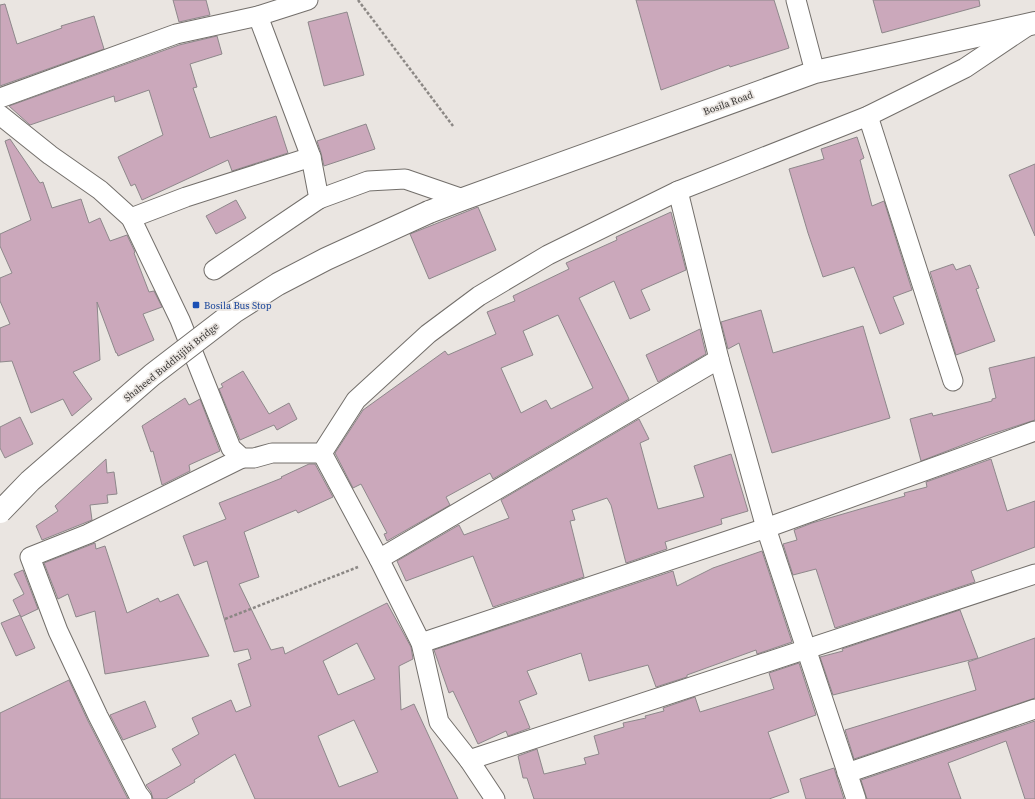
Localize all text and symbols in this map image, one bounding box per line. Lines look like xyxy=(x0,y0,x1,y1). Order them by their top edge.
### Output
street label: Bosila Road xyxy=(701,88,755,118)
place label: Bosila Bus Stop xyxy=(204,299,272,312)
marker: Bosila Bus Stop xyxy=(191,300,201,310)
street label: Shaheed Buddhijibi Bridge xyxy=(121,320,221,404)

